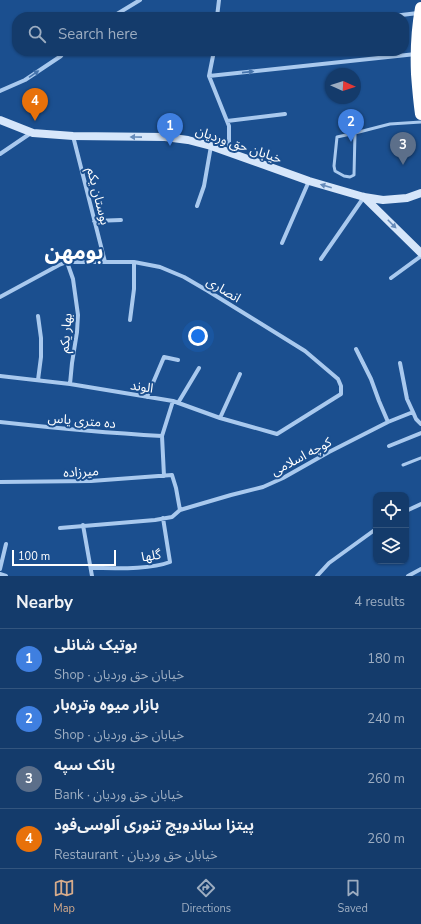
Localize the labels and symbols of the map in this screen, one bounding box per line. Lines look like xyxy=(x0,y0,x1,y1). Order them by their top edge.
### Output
north arrow xyxy=(325,68,361,104)
one-way arrow xyxy=(242,69,254,75)
one-way arrow xyxy=(29,70,39,78)
pin: 4 xyxy=(22,88,48,121)
pin: 2 xyxy=(338,109,364,142)
pin: 1 xyxy=(157,113,183,146)
street label: خیابان حق وردیان xyxy=(193,122,285,168)
pin: 3 xyxy=(390,132,416,165)
one-way arrow xyxy=(129,134,142,140)
street label: بوستان یکم xyxy=(81,166,114,227)
one-way arrow xyxy=(320,183,332,189)
one-way arrow xyxy=(387,219,397,229)
district label: بومهن xyxy=(45,238,103,266)
street label: انصاری xyxy=(203,273,244,307)
street label: بهار یکم xyxy=(55,312,78,354)
your location xyxy=(188,326,208,346)
street label: الوند xyxy=(129,376,155,398)
street label: ده متری یاس xyxy=(47,409,117,433)
street label: کوچه اسلامی xyxy=(268,433,336,480)
street label: میرزاده xyxy=(63,462,100,482)
street label: گلها xyxy=(140,545,163,566)
scale bar xyxy=(12,548,116,567)

